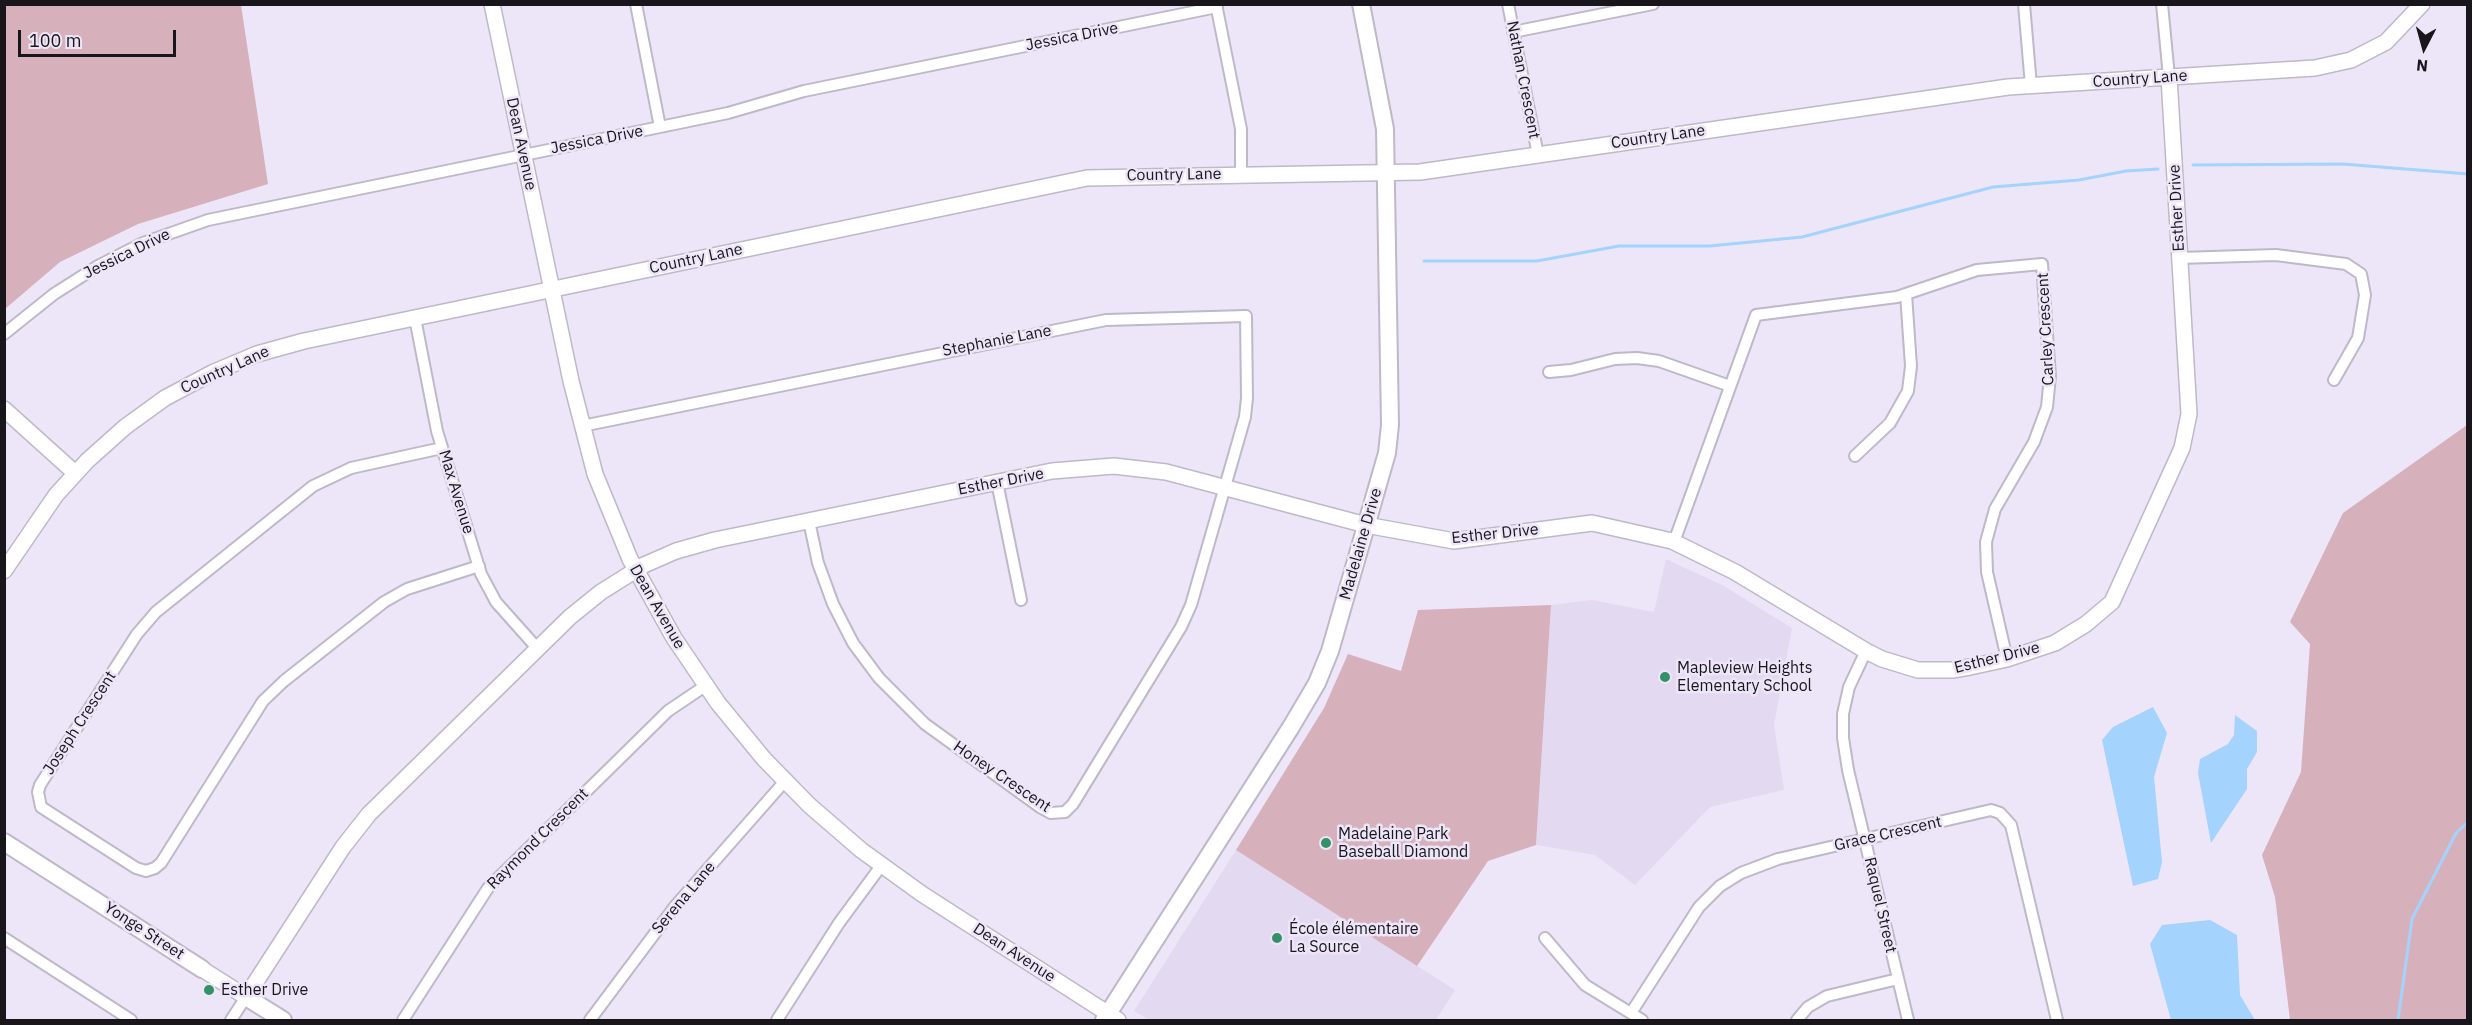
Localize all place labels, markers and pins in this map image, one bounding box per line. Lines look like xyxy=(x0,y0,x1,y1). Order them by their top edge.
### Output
place label: Mapleview Heights Elementary School xyxy=(1677,658,1813,696)
marker: Mapleview Heights Elementary School xyxy=(1658,670,1672,684)
place label: Madelaine Park Baseball Diamond xyxy=(1338,824,1468,862)
marker: Madelaine Park Baseball Diamond xyxy=(1319,836,1333,850)
place label: École élémentaire La Source xyxy=(1289,919,1418,957)
marker: École élémentaire La Source xyxy=(1270,931,1284,945)
place label: Esther Drive xyxy=(221,980,308,1000)
marker: Esther Drive xyxy=(202,983,216,997)

